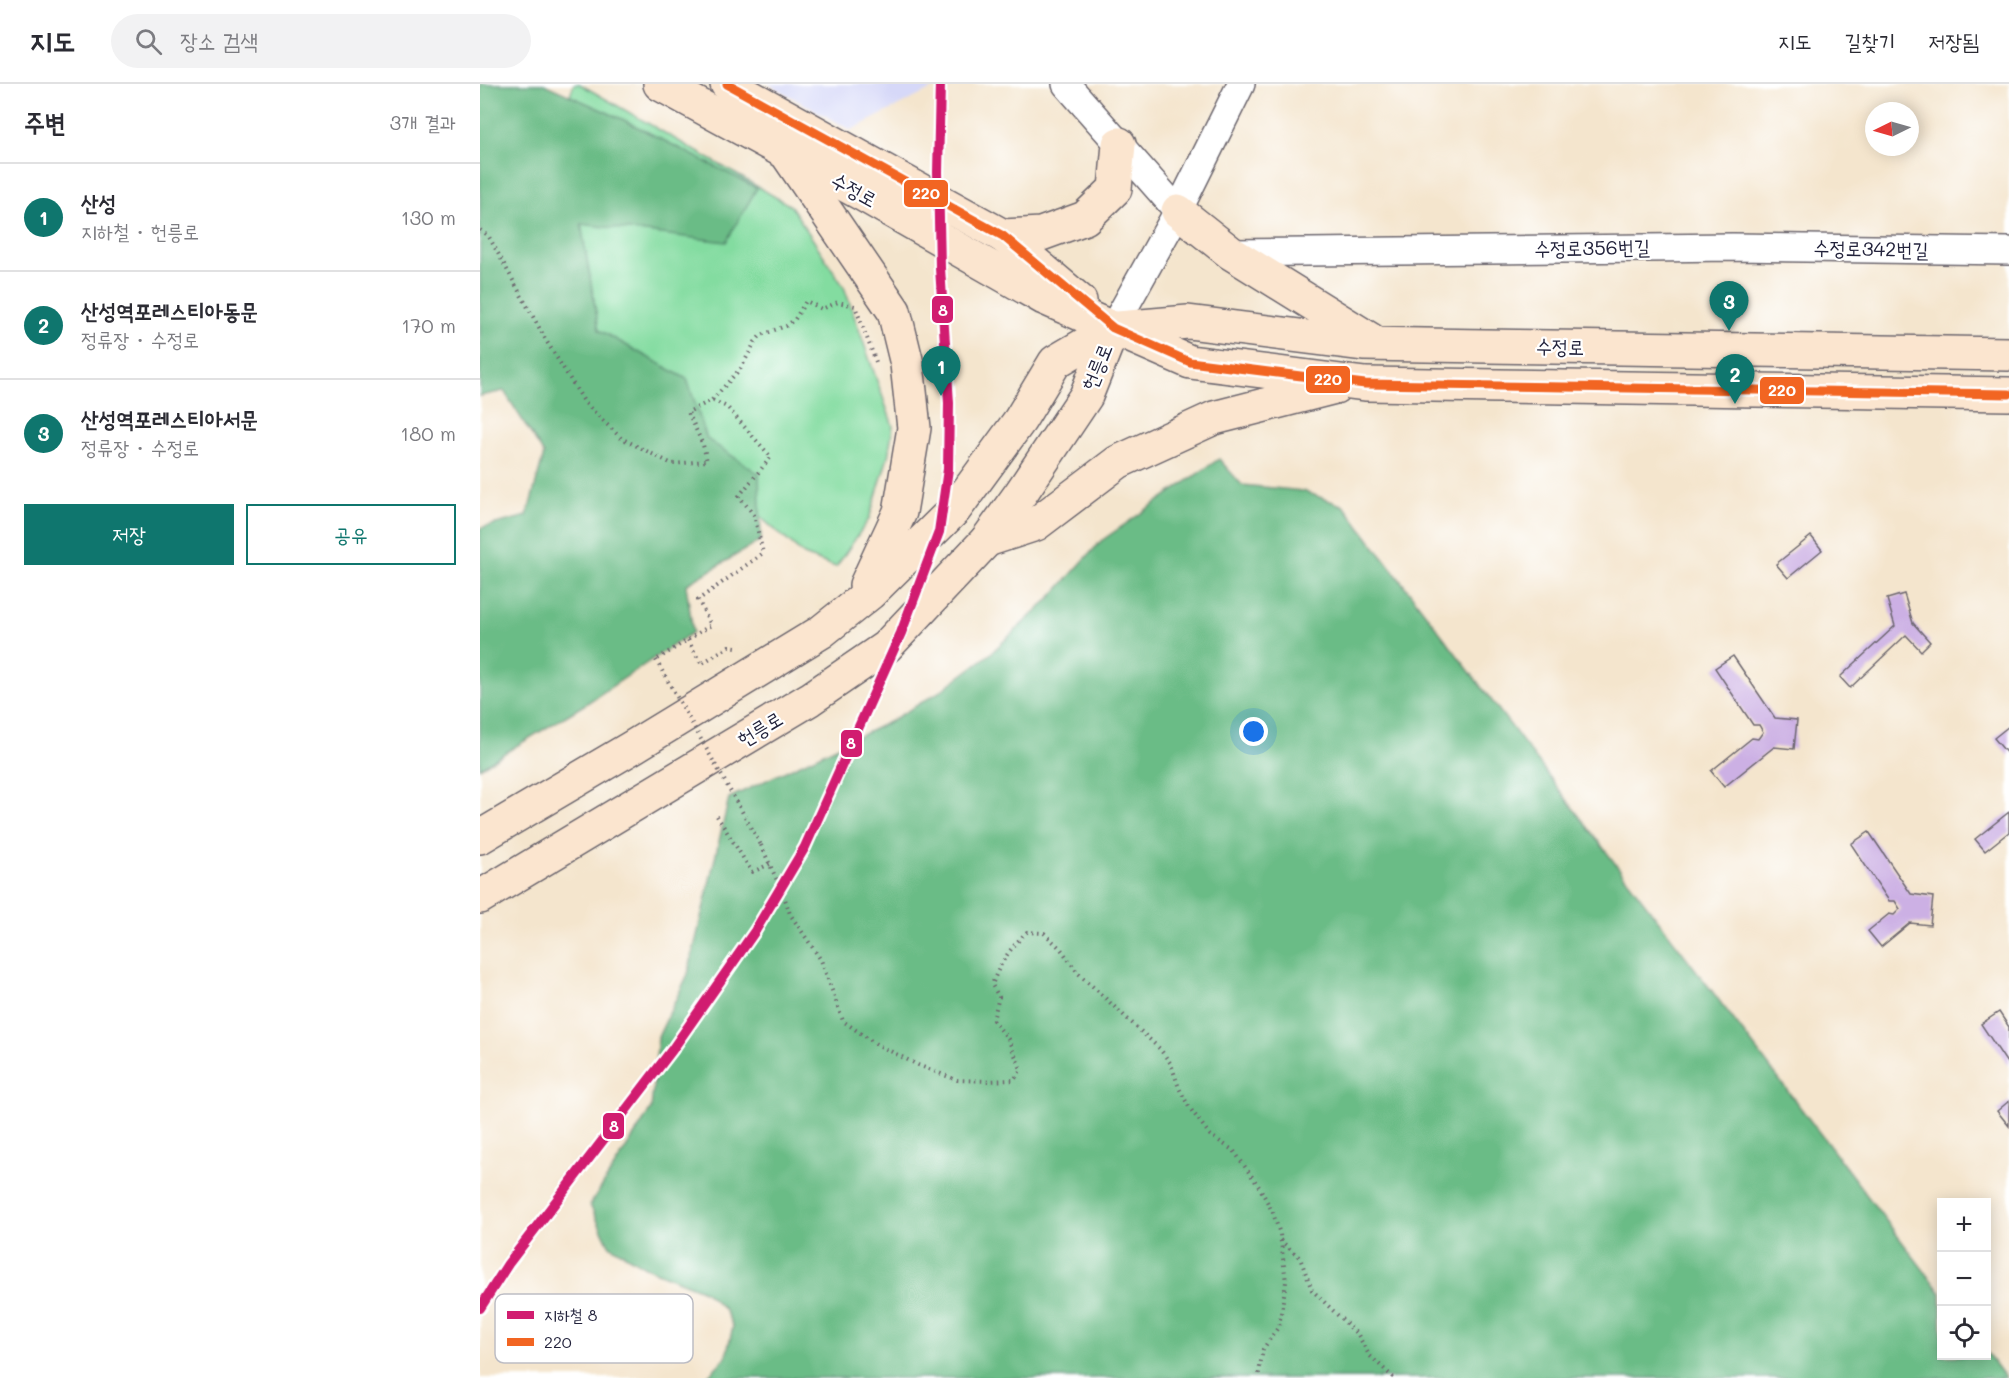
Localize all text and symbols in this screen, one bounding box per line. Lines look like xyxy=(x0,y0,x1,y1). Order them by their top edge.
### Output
search box xyxy=(111,14,531,68)
text: 지도 xyxy=(30,22,75,58)
icon: search xyxy=(132,25,165,58)
text: 장소 검색 xyxy=(180,26,258,55)
text: 지도 xyxy=(1778,27,1812,54)
text: 길찾기 xyxy=(1845,27,1895,54)
text: 저장됨 xyxy=(1928,27,1979,54)
north arrow xyxy=(1865,102,1919,156)
text: 주변 xyxy=(24,105,66,139)
text: 3개 결과 xyxy=(390,109,456,135)
street label: 수정로 xyxy=(827,166,882,212)
line badge: 220 xyxy=(903,179,949,208)
text: 220 xyxy=(912,182,940,203)
text: 산성 xyxy=(81,188,116,217)
text: 1 xyxy=(39,204,48,230)
text: 130 m xyxy=(401,204,456,230)
text: 지하철 · 헌릉로 xyxy=(81,218,199,244)
street label: 수정로356번길 xyxy=(1534,233,1650,261)
street label: 수정로342번길 xyxy=(1813,234,1929,262)
pin: 3 xyxy=(1710,282,1748,331)
line badge: 8 xyxy=(931,295,954,324)
text: 산성역포레스티아동문 xyxy=(81,296,258,325)
text: 8 xyxy=(938,299,948,320)
text: 2 xyxy=(38,312,49,338)
text: 170 m xyxy=(401,312,456,338)
text: 정류장 · 수정로 xyxy=(81,326,199,352)
street label: 수정로 xyxy=(1536,333,1584,359)
street label: 헌릉로 xyxy=(1075,339,1117,394)
pin: 1 xyxy=(922,346,960,396)
pin: 2 xyxy=(1716,354,1754,404)
line badge: 220 xyxy=(1305,365,1351,394)
text: 220 xyxy=(1314,368,1342,389)
line badge: 220 xyxy=(1759,376,1805,405)
text: 220 xyxy=(1768,379,1796,400)
text: 산성역포레스티아서문 xyxy=(81,404,258,433)
text: 3 xyxy=(38,420,50,446)
text: 180 m xyxy=(400,420,456,446)
text: 정류장 · 수정로 xyxy=(81,434,199,460)
button: 저장 xyxy=(24,504,234,565)
button: 공유 xyxy=(246,504,456,565)
street label: 헌릉로 xyxy=(732,705,787,752)
your location xyxy=(1239,717,1268,746)
line badge: 8 xyxy=(840,729,863,758)
text: 8 xyxy=(846,732,856,753)
line badge: 8 xyxy=(602,1112,625,1140)
text: 8 xyxy=(609,1115,619,1136)
map controls xyxy=(1937,1198,1991,1360)
button: + xyxy=(1937,1198,1991,1252)
button: − xyxy=(1937,1252,1991,1306)
legend xyxy=(495,1294,693,1363)
text: 지하철 8 xyxy=(544,1304,598,1325)
button: locate xyxy=(1937,1306,1991,1360)
text: 220 xyxy=(544,1331,572,1352)

